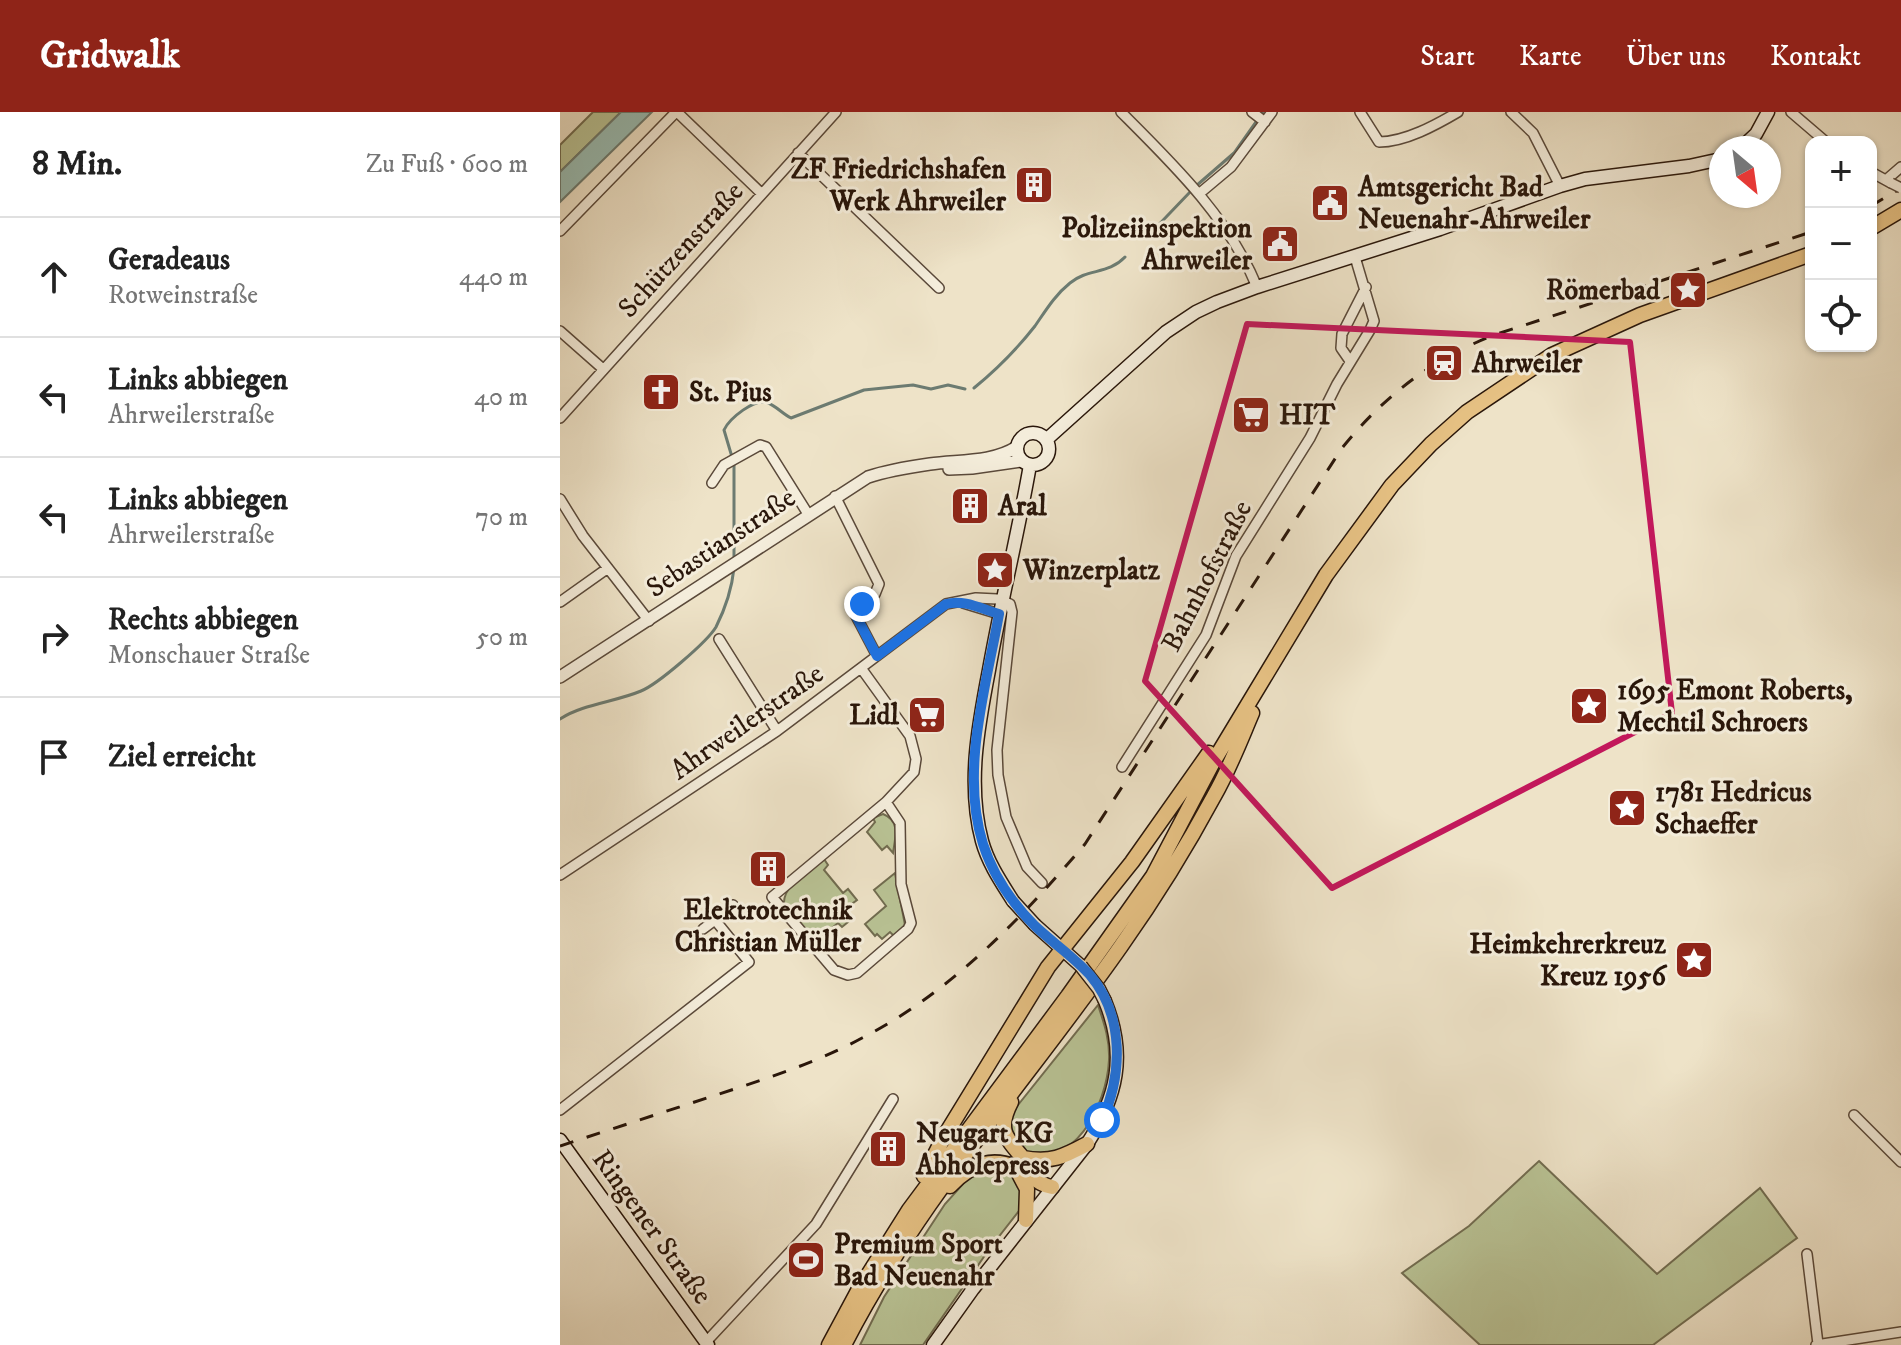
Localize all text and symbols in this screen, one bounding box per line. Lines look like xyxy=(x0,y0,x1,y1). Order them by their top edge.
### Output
text: Gridwalk xyxy=(40,32,180,80)
text: Start xyxy=(1420,39,1475,74)
text: Karte xyxy=(1519,39,1582,74)
text: Über uns xyxy=(1626,39,1726,74)
text: Kontakt xyxy=(1770,39,1861,74)
north arrow xyxy=(1709,136,1781,208)
map controls xyxy=(1805,136,1877,352)
button: + xyxy=(1805,136,1877,208)
text: 8 Min. xyxy=(32,143,122,185)
text: Zu Fuß · 600 m xyxy=(366,148,528,181)
place label: ZF Friedrichshafen Werk Ahrweiler xyxy=(791,152,1007,219)
building icon: ZF Friedrichshafen Werk Ahrweiler xyxy=(1013,164,1055,206)
place label: Amtsgericht Bad Neuenahr-Ahrweiler xyxy=(1357,170,1591,237)
street label: Schützenstraße xyxy=(611,175,751,325)
public building icon: Amtsgericht Bad Neuenahr-Ahrweiler xyxy=(1309,182,1351,224)
button: − xyxy=(1805,208,1877,280)
place label: Polizeiinspektion Ahrweiler xyxy=(1061,211,1253,278)
public building icon: Polizeiinspektion Ahrweiler xyxy=(1259,223,1301,265)
text: Geradeaus xyxy=(108,242,230,279)
icon: ahead xyxy=(32,255,76,299)
text: 440 m xyxy=(459,261,528,294)
place icon: Römerbad xyxy=(1667,269,1709,311)
place label: Römerbad xyxy=(1546,273,1661,308)
text: Rotweinstraße xyxy=(108,279,258,312)
button: locate xyxy=(1805,280,1877,352)
station icon: Ahrweiler xyxy=(1423,342,1465,384)
place label: Ahrweiler xyxy=(1471,346,1583,381)
text: Links abbiegen xyxy=(108,362,288,399)
church icon: St. Pius xyxy=(640,371,682,413)
icon: left xyxy=(32,375,76,419)
place label: St. Pius xyxy=(689,375,772,410)
text: 40 m xyxy=(474,381,528,414)
supermarket icon: HIT xyxy=(1230,394,1272,436)
place label: HIT xyxy=(1279,398,1336,433)
text: Ahrweilerstraße xyxy=(108,399,275,432)
street label: Sebastianstraße xyxy=(640,480,802,606)
text: Links abbiegen xyxy=(108,482,288,519)
building icon: Aral xyxy=(949,485,991,527)
place label: Aral xyxy=(997,489,1047,524)
street label: Bahnhofstraße xyxy=(1154,494,1260,658)
icon: left xyxy=(32,495,76,539)
text: 70 m xyxy=(475,501,528,534)
text: Ahrweilerstraße xyxy=(108,519,275,552)
place icon: Winzerplatz xyxy=(974,549,1016,591)
place label: Winzerplatz xyxy=(1022,553,1161,588)
route end xyxy=(844,586,880,622)
text: Rechts abbiegen xyxy=(108,602,298,639)
icon: right xyxy=(32,615,76,659)
text: 50 m xyxy=(476,621,528,654)
text: Monschauer Straße xyxy=(108,639,310,672)
street label: Ahrweilerstraße xyxy=(663,656,831,788)
place label: 1695 Emont Roberts, Mechtil Schroers xyxy=(1617,673,1853,740)
place icon: 1695 Emont Roberts, Mechtil Schroers xyxy=(1568,685,1610,727)
supermarket icon: Lidl xyxy=(906,694,948,736)
place label: Lidl xyxy=(849,698,900,733)
icon: arrive xyxy=(32,735,76,779)
text: Ziel erreicht xyxy=(108,739,256,776)
place label: 1781 Hedricus Schaeffer xyxy=(1655,775,1812,842)
place icon: 1781 Hedricus Schaeffer xyxy=(1606,787,1648,829)
building icon: Elektrotechnik Christian Müller xyxy=(747,848,789,890)
place label: Elektrotechnik Christian Müller xyxy=(675,893,862,960)
place label: Heimkehrerkreuz Kreuz 1956 xyxy=(1469,927,1667,994)
place icon: Heimkehrerkreuz Kreuz 1956 xyxy=(1673,939,1715,981)
route start xyxy=(1084,1102,1120,1138)
place label: Neugart KG Abholepress xyxy=(915,1116,1054,1183)
building icon: Neugart KG Abholepress xyxy=(867,1128,909,1170)
street label: Ringener Straße xyxy=(584,1143,720,1311)
place label: Premium Sport Bad Neuenahr xyxy=(834,1227,1003,1294)
sports icon: Premium Sport Bad Neuenahr xyxy=(785,1239,827,1281)

